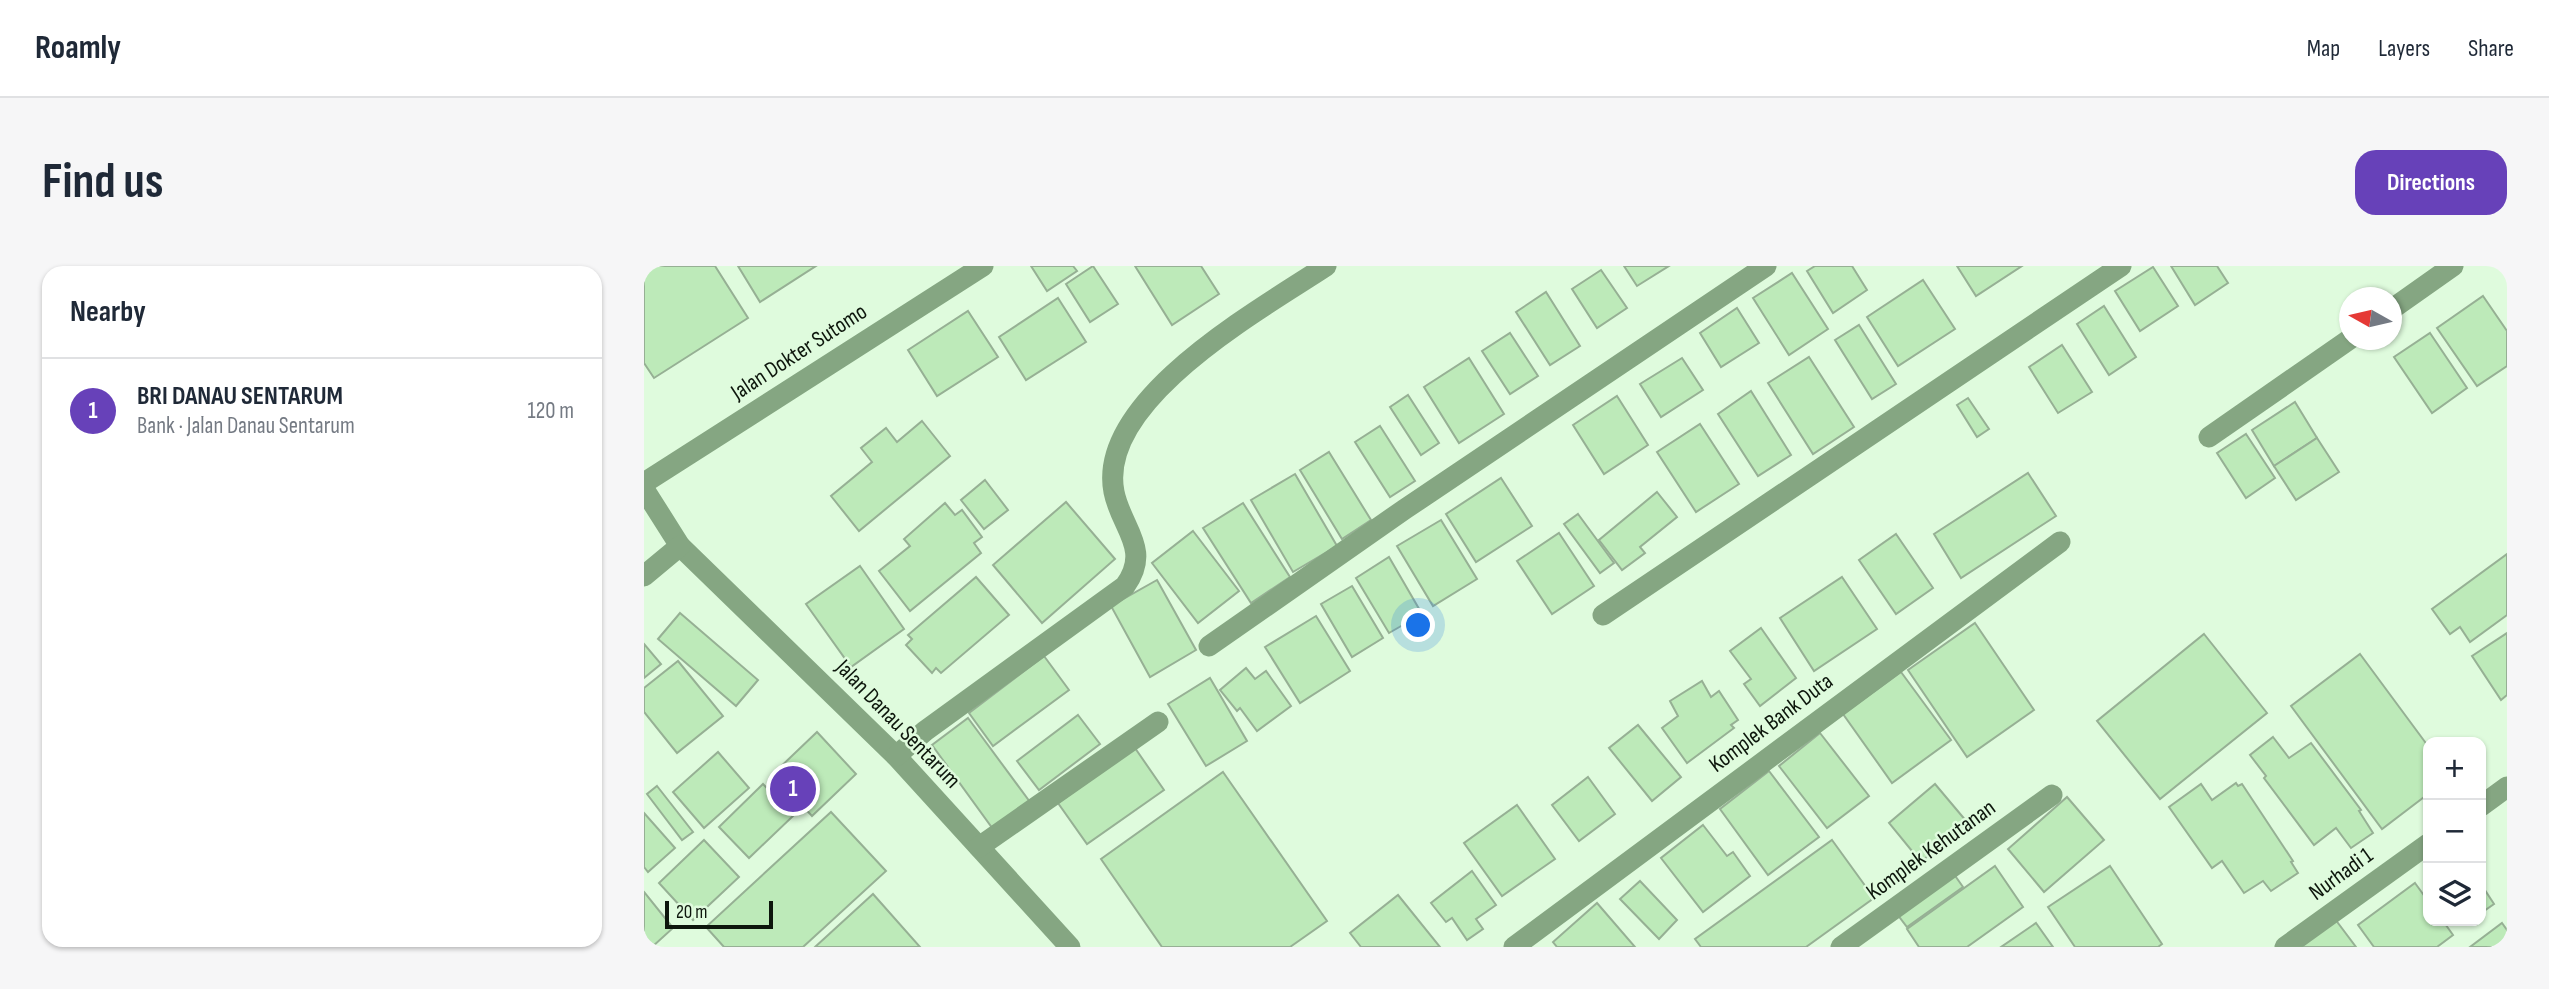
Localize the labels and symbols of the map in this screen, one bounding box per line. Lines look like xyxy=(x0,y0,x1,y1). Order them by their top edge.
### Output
north arrow xyxy=(2339,287,2402,350)
street label: Jalan Dokter Sutomo xyxy=(725,298,872,407)
your location xyxy=(1401,608,1435,642)
street label: Jalan Danau Sentarum xyxy=(829,653,966,794)
street label: Komplek Bank Duta xyxy=(1704,667,1838,779)
pin: 1 xyxy=(770,763,816,815)
street label: Komplek Kehutanan xyxy=(1861,794,2001,906)
street label: Nurhadi 1 xyxy=(2304,841,2378,907)
scale bar xyxy=(665,898,774,930)

